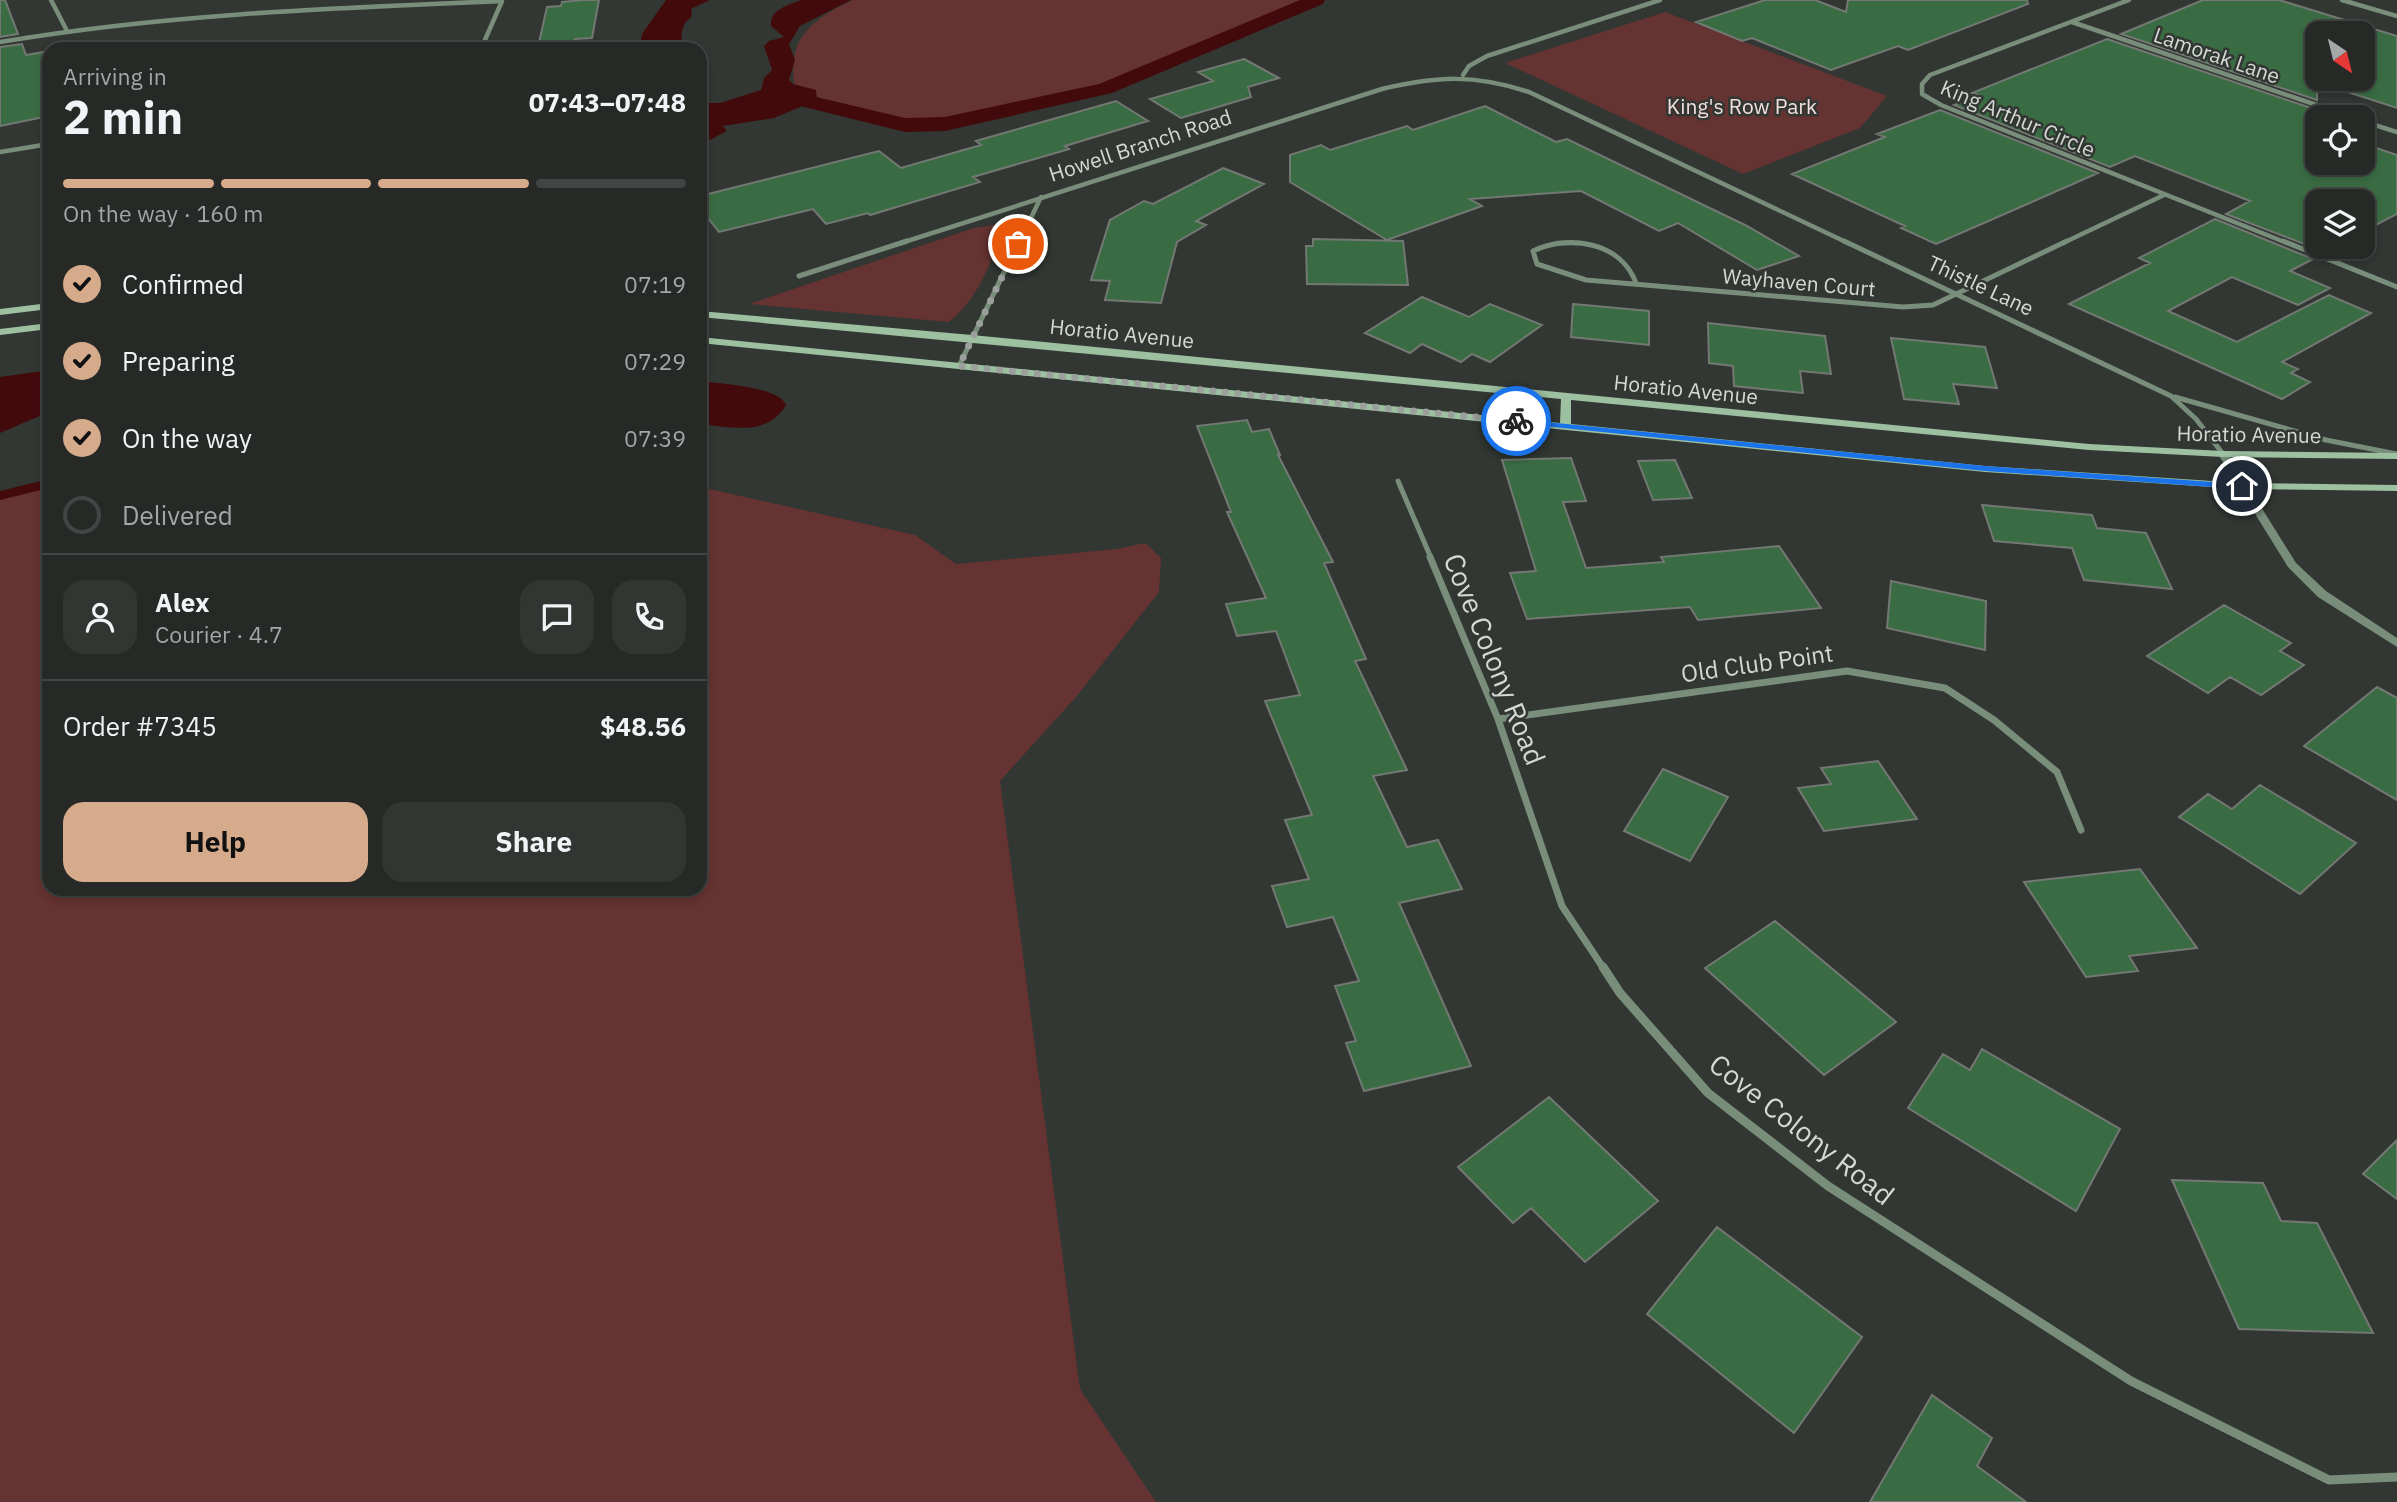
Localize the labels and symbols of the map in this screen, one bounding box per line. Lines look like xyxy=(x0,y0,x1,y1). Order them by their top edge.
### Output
street label: Lamorak Lane xyxy=(2150,20,2284,90)
north arrow xyxy=(2305,21,2375,91)
street label: King Arthur Circle xyxy=(1936,73,2100,163)
park label: King's Row Park xyxy=(1667,92,1817,120)
street label: Howell Branch Road xyxy=(1045,102,1235,188)
pin xyxy=(988,214,1048,274)
street label: Thistle Lane xyxy=(1923,248,2039,322)
street label: Wayhaven Court xyxy=(1721,261,1877,303)
street label: Horatio Avenue xyxy=(1048,312,1196,354)
street label: Horatio Avenue xyxy=(1612,368,1760,410)
courier xyxy=(1481,386,1551,456)
street label: Horatio Avenue xyxy=(2176,419,2322,449)
pin xyxy=(2212,456,2272,516)
street label: Cove Colony Road xyxy=(1436,548,1554,770)
street label: Old Club Point xyxy=(1679,636,1835,690)
street label: Cove Colony Road xyxy=(1702,1045,1902,1213)

